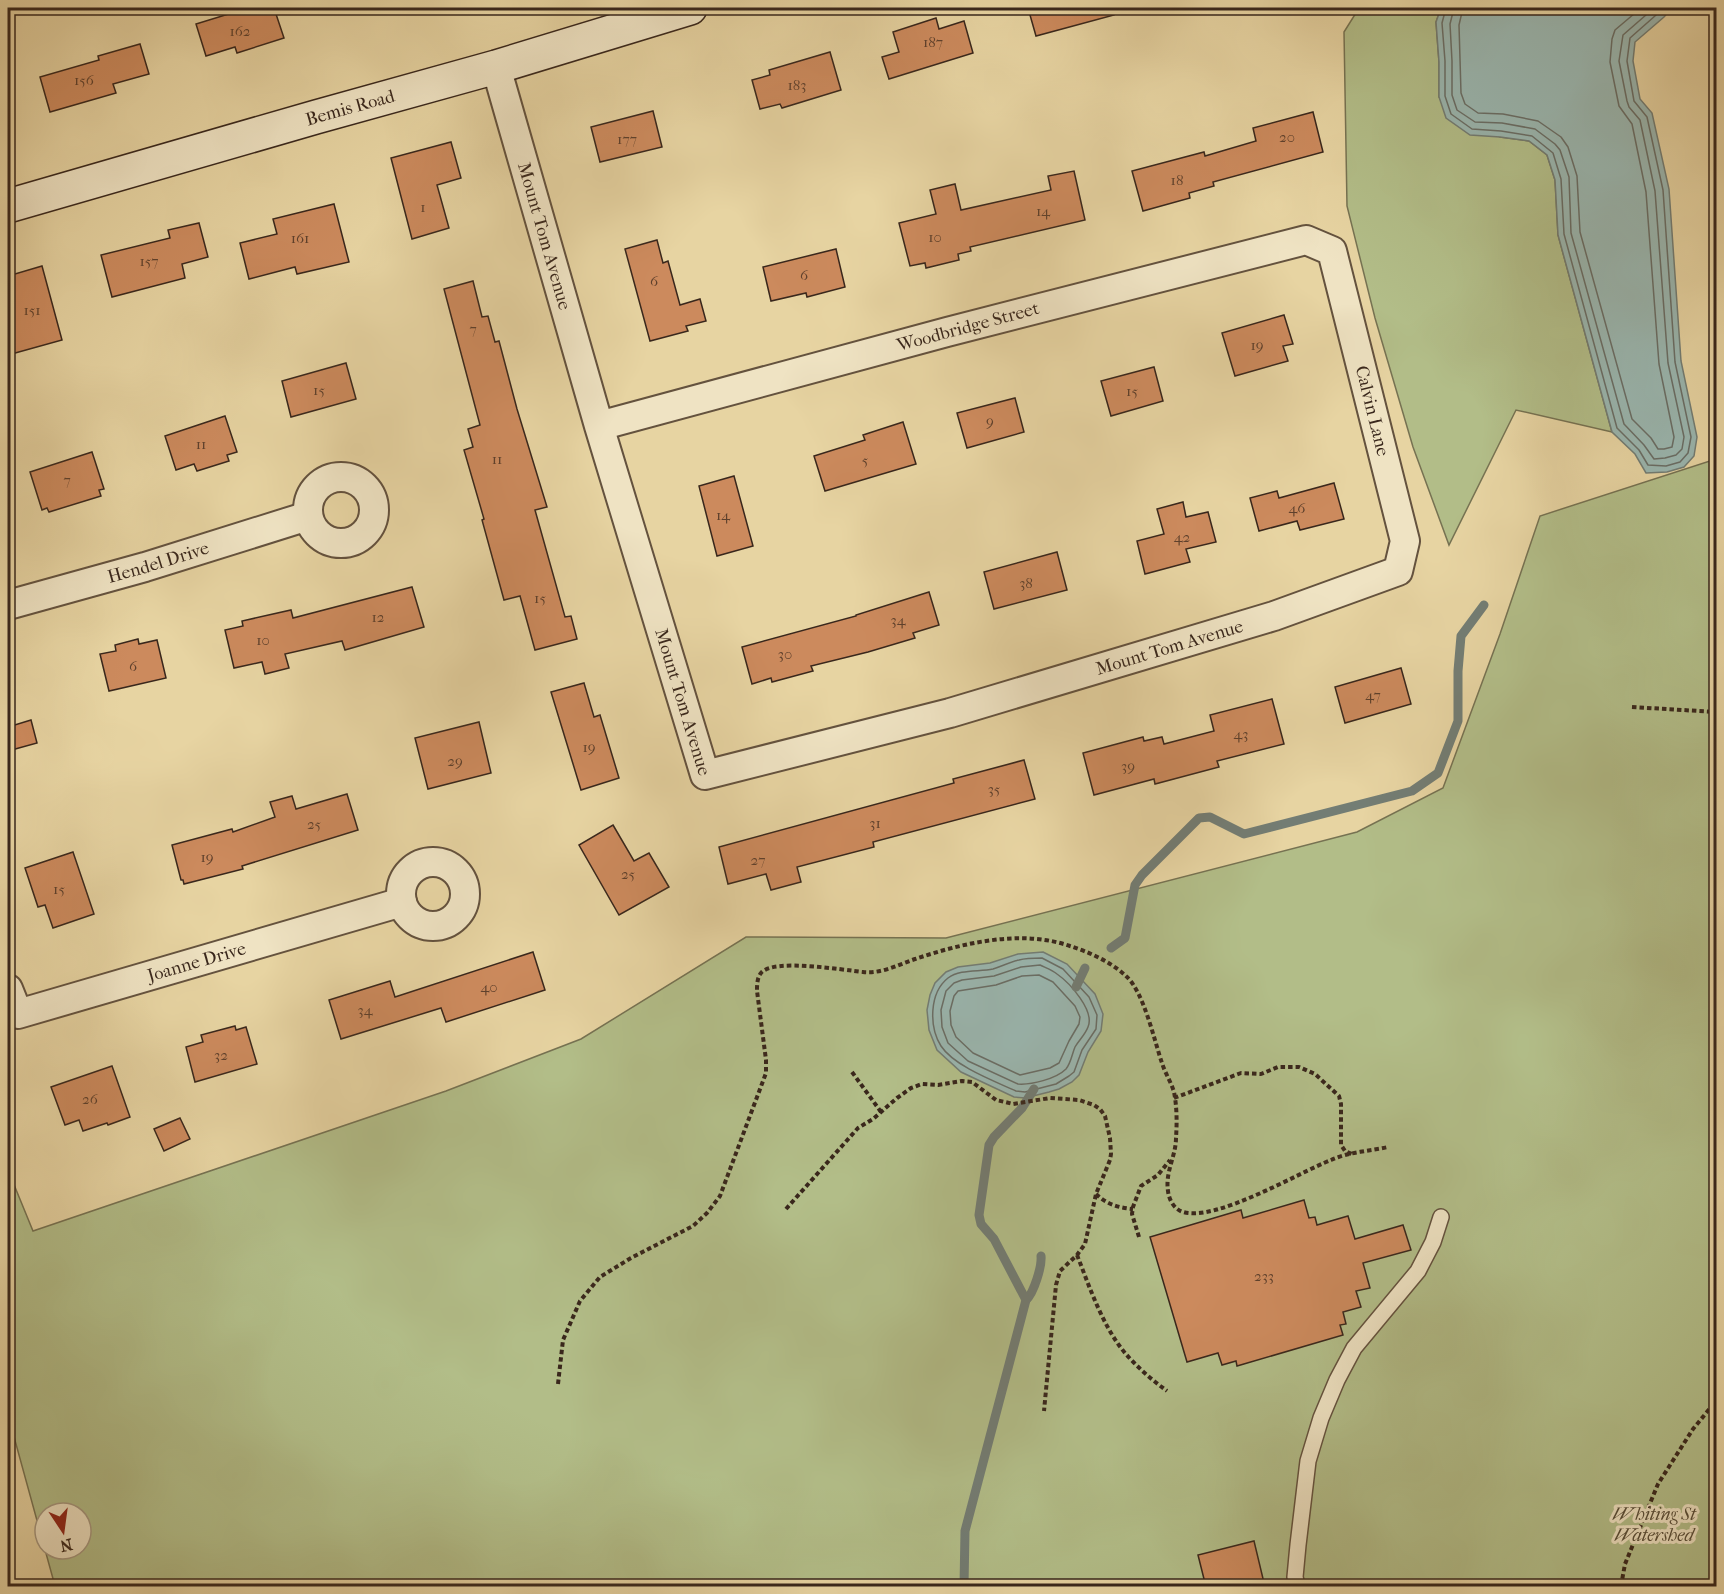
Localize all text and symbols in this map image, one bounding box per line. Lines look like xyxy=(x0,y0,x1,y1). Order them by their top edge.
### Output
house number: 162 xyxy=(229,22,251,40)
house number: 187 xyxy=(923,33,943,51)
house number: 156 xyxy=(74,71,95,89)
house number: 183 xyxy=(787,76,807,94)
street label: Bemis Road xyxy=(303,85,397,130)
house number: 20 xyxy=(1279,128,1295,146)
house number: 177 xyxy=(617,130,637,148)
street label: Mount Tom Avenue xyxy=(513,160,576,312)
house number: 18 xyxy=(1171,171,1183,189)
house number: 1 xyxy=(420,198,426,216)
house number: 14 xyxy=(1036,202,1051,220)
house number: 10 xyxy=(928,228,942,246)
house number: 161 xyxy=(291,229,309,247)
house number: 157 xyxy=(139,252,159,270)
house number: 6 xyxy=(800,266,809,284)
house number: 6 xyxy=(650,272,659,290)
street label: Woodbridge Street xyxy=(894,298,1042,356)
house number: 151 xyxy=(23,301,41,319)
house number: 7 xyxy=(469,320,477,338)
house number: 19 xyxy=(1250,336,1264,354)
street label: Calvin Lane xyxy=(1351,364,1393,458)
house number: 15 xyxy=(313,381,325,399)
house number: 15 xyxy=(1126,382,1138,400)
house number: 9 xyxy=(986,412,994,430)
house number: 11 xyxy=(196,435,206,453)
house number: 11 xyxy=(492,450,502,468)
house number: 5 xyxy=(862,451,868,469)
house number: 7 xyxy=(63,471,71,489)
house number: 46 xyxy=(1289,499,1306,517)
house number: 14 xyxy=(716,506,731,524)
house number: 42 xyxy=(1174,528,1191,546)
street label: Hendel Drive xyxy=(105,537,211,587)
house number: 38 xyxy=(1019,574,1033,592)
house number: 15 xyxy=(534,589,546,607)
house number: 12 xyxy=(371,608,385,626)
house number: 34 xyxy=(890,611,907,629)
street label: Mount Tom Avenue xyxy=(1093,615,1246,679)
street label: Mount Tom Avenue xyxy=(651,626,715,778)
house number: 10 xyxy=(256,631,270,649)
house number: 30 xyxy=(778,645,792,663)
house number: 6 xyxy=(129,657,138,675)
house number: 47 xyxy=(1365,686,1381,704)
house number: 43 xyxy=(1233,725,1249,743)
house number: 19 xyxy=(582,738,596,756)
house number: 29 xyxy=(447,752,463,770)
house number: 39 xyxy=(1121,757,1135,775)
house number: 35 xyxy=(988,780,1000,798)
house number: 31 xyxy=(869,814,881,832)
house number: 25 xyxy=(307,815,321,833)
house number: 19 xyxy=(200,848,214,866)
house number: 27 xyxy=(751,851,765,869)
house number: 25 xyxy=(621,865,635,883)
house number: 15 xyxy=(53,880,65,898)
street label: Joanne Drive xyxy=(143,938,248,987)
house number: 40 xyxy=(480,978,498,996)
house number: 34 xyxy=(357,1001,374,1019)
house number: 32 xyxy=(214,1046,228,1064)
house number: 26 xyxy=(82,1090,99,1108)
house number: 233 xyxy=(1254,1267,1274,1285)
north arrow xyxy=(33,1501,93,1561)
park label: Whiting St Watershed xyxy=(1612,1504,1697,1546)
text: N xyxy=(57,1535,74,1556)

